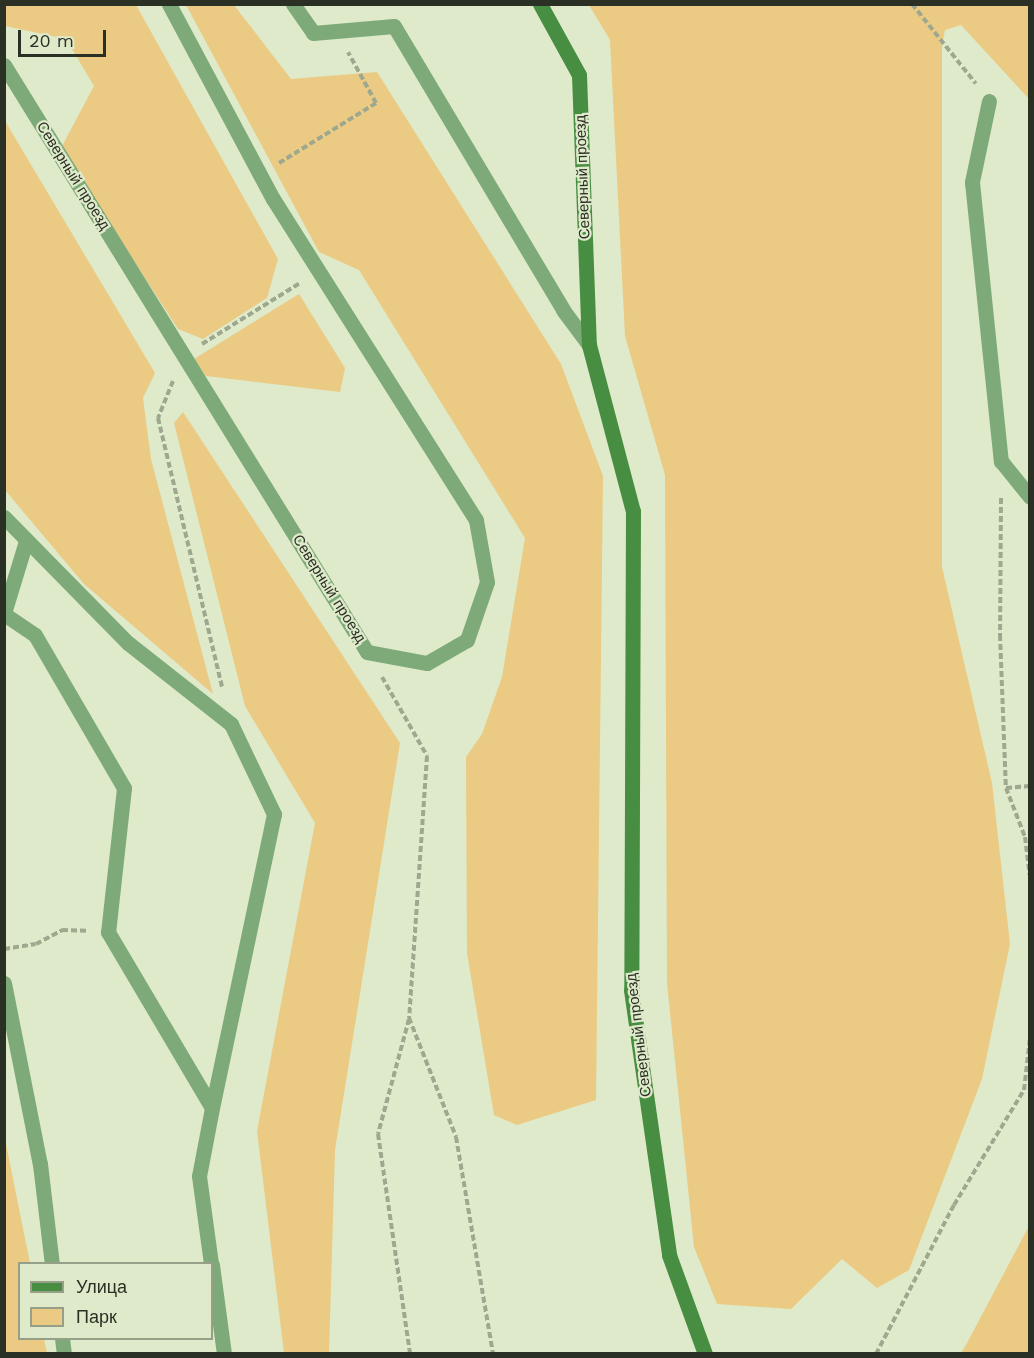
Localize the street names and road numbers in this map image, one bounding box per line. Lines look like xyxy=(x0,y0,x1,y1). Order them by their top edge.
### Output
street label: Северный проезд xyxy=(572,115,594,239)
street label: Северный проезд xyxy=(32,119,114,233)
street label: Северный проезд xyxy=(288,532,370,646)
street label: Северный проезд xyxy=(622,972,656,1098)

